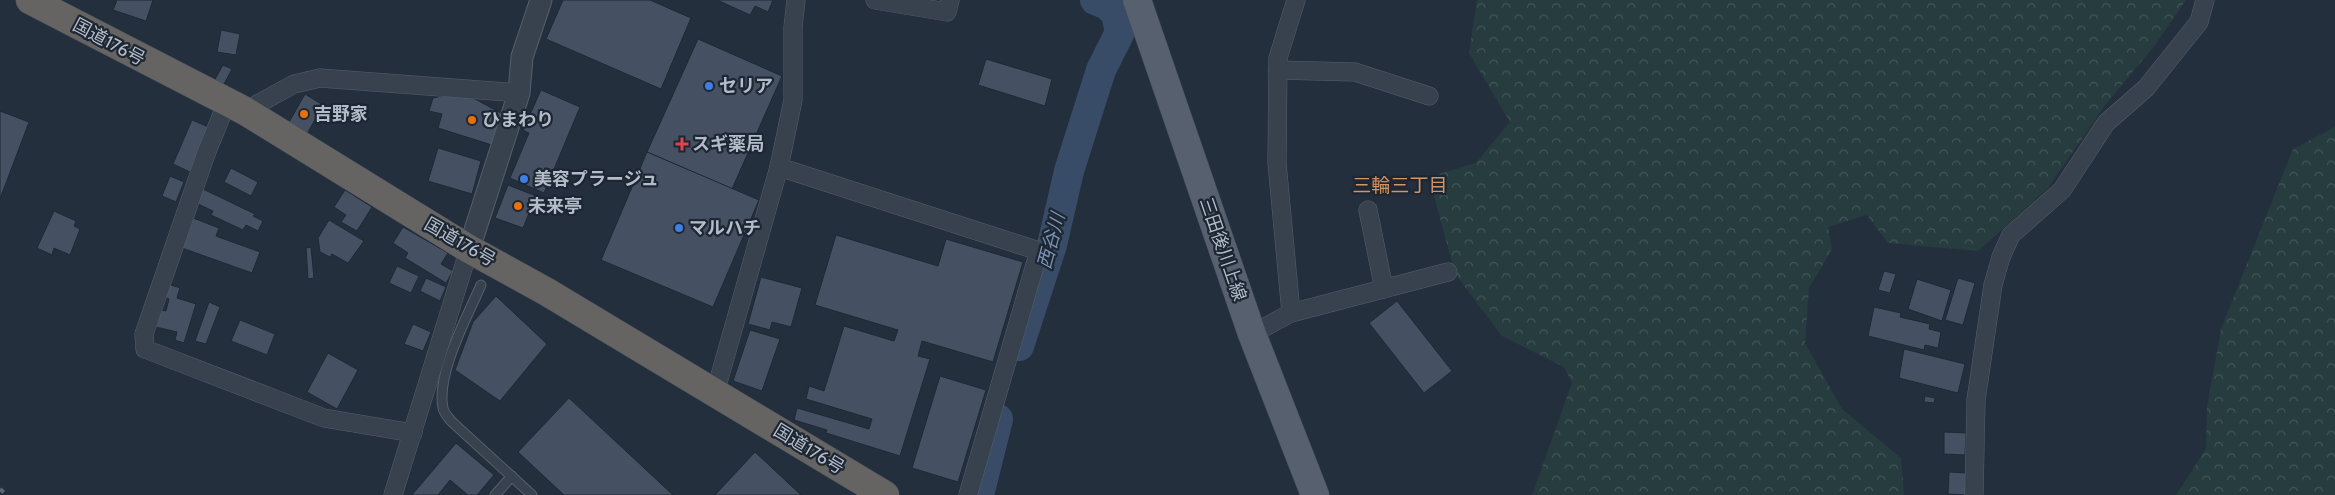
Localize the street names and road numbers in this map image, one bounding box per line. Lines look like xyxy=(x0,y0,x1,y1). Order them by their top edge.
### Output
street label: 国道176号 xyxy=(69,14,149,70)
street label: 三田後川上線 xyxy=(1195,194,1251,304)
street label: 国道176号 xyxy=(420,213,500,271)
street label: 国道176号 xyxy=(770,419,848,479)

